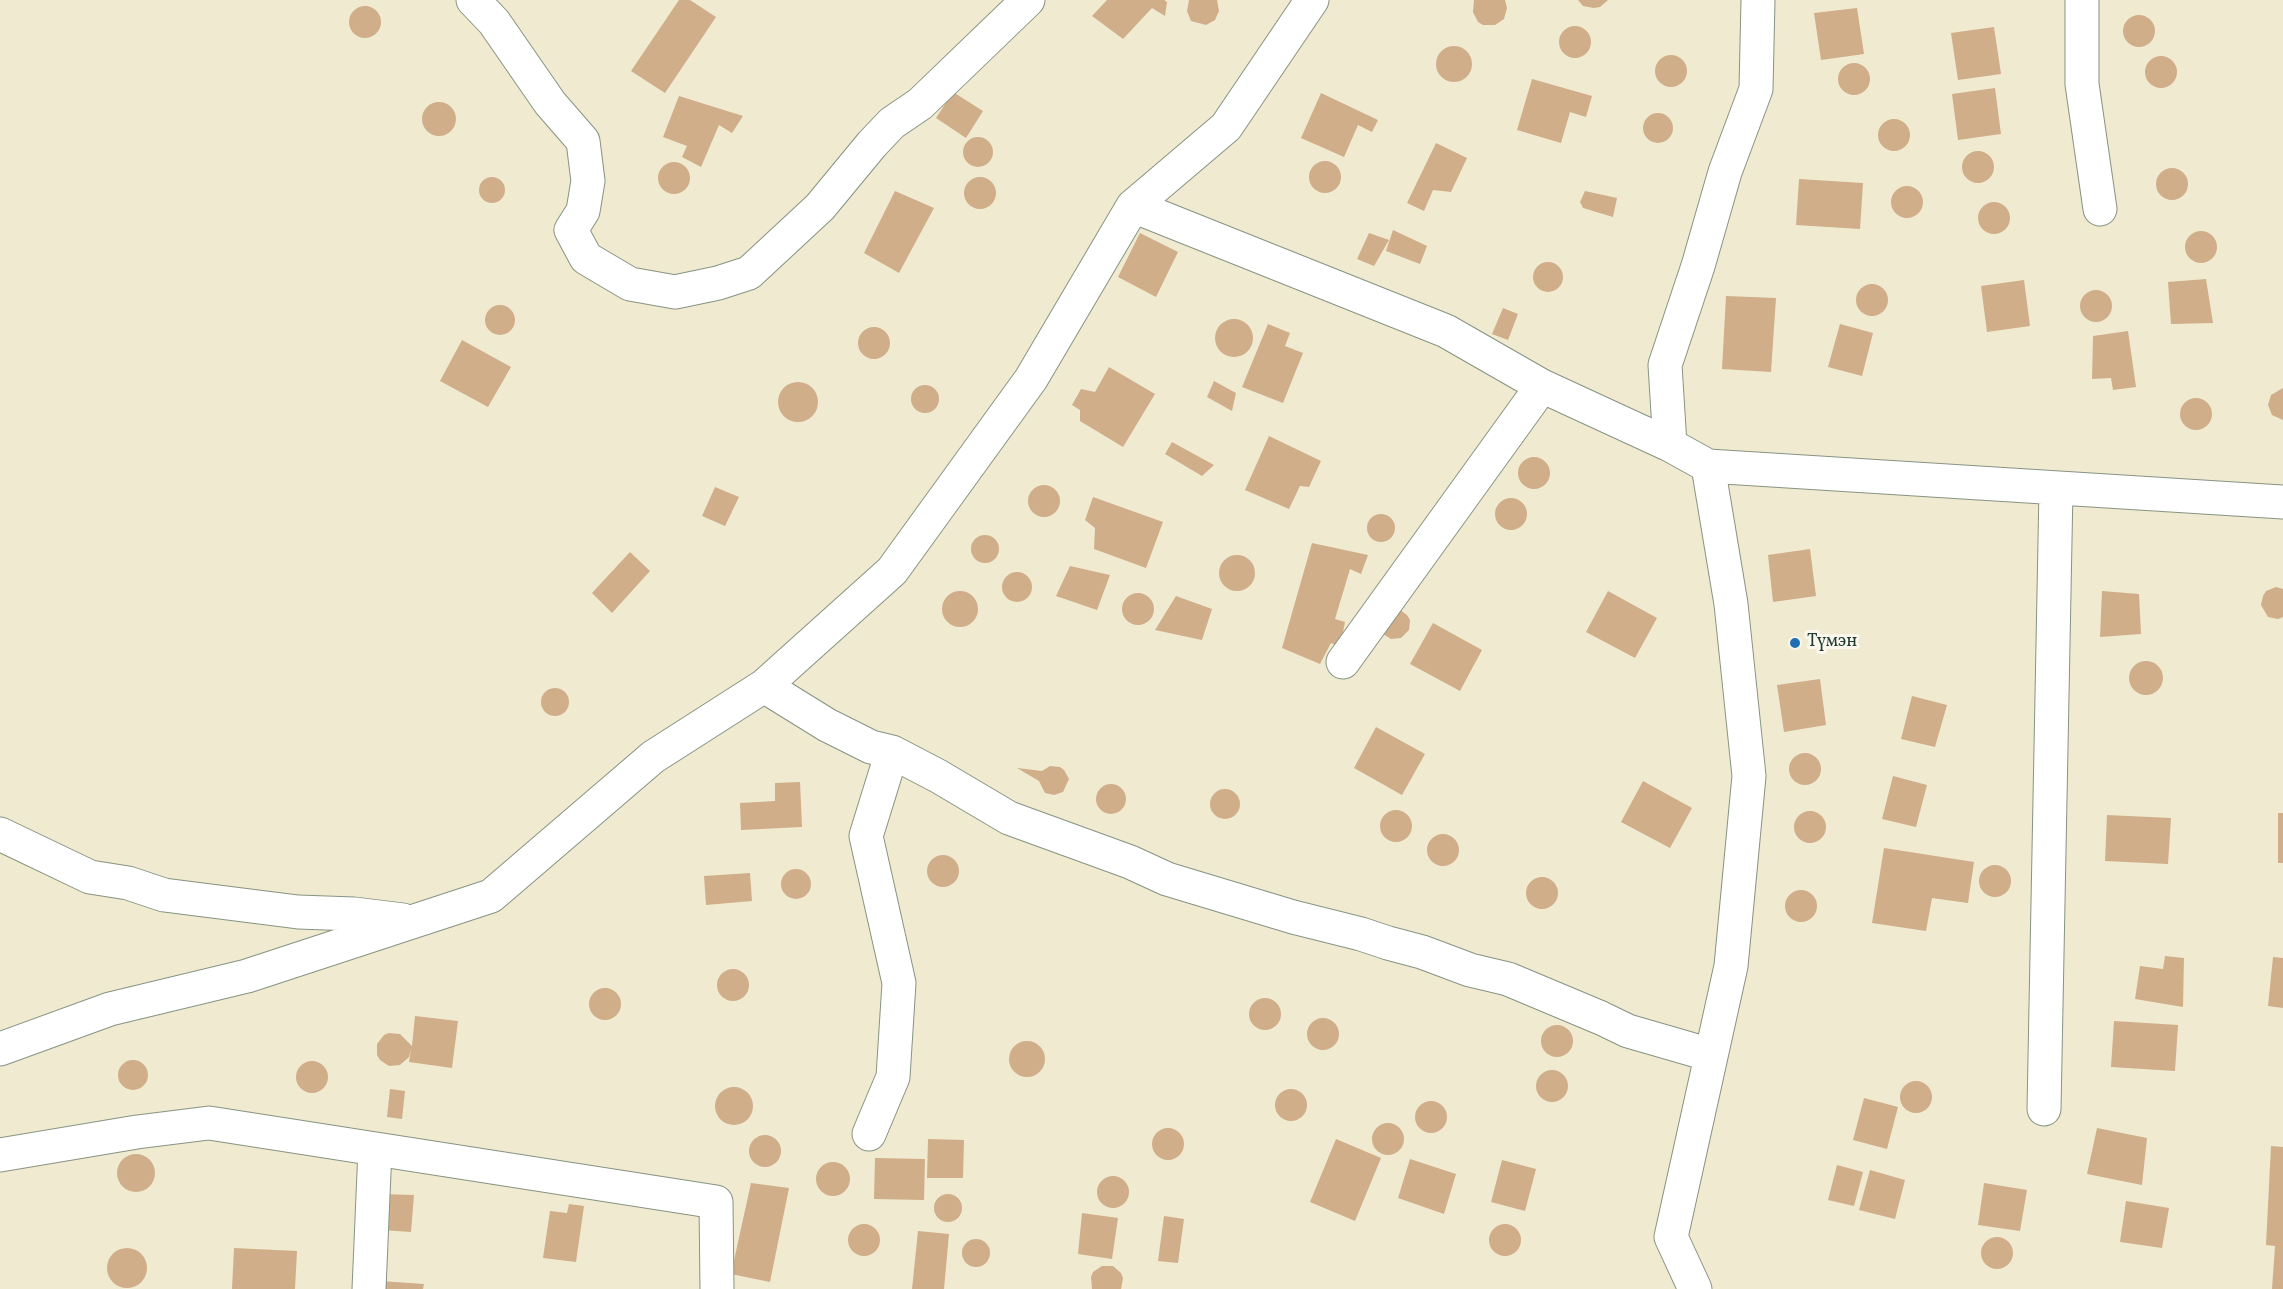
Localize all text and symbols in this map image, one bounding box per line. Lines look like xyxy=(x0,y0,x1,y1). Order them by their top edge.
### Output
place label: Түмэн xyxy=(1807,632,1857,654)
marker: Түмэн xyxy=(1788,636,1802,650)

